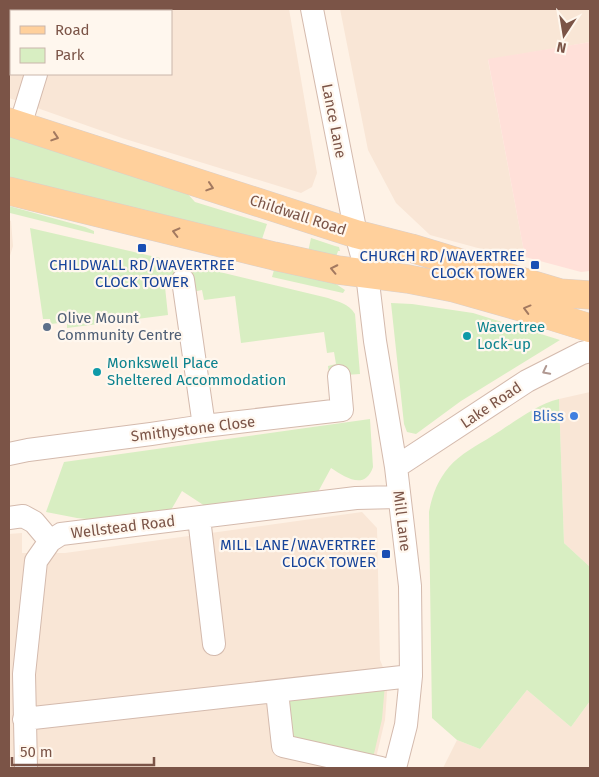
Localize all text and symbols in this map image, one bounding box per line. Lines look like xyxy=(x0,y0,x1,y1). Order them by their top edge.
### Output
legend xyxy=(10,10,172,75)
north arrow xyxy=(539,10,589,60)
text: Road xyxy=(55,21,90,39)
text: N xyxy=(555,38,568,57)
text: Park xyxy=(55,46,85,64)
street label: Lance Lane xyxy=(318,82,350,160)
one-way arrow xyxy=(50,131,59,141)
one-way arrow xyxy=(205,181,213,191)
street label: Childwall Road xyxy=(247,191,349,239)
one-way arrow xyxy=(171,227,180,238)
marker: CHILDWALL RD/WAVERTREE CLOCK TOWER xyxy=(136,242,148,254)
place label: CHURCH RD/WAVERTREE CLOCK TOWER xyxy=(360,247,525,282)
place label: CHILDWALL RD/WAVERTREE CLOCK TOWER xyxy=(49,256,235,291)
marker: CHURCH RD/WAVERTREE CLOCK TOWER xyxy=(529,259,541,271)
one-way arrow xyxy=(329,264,338,275)
one-way arrow xyxy=(523,304,531,314)
place label: Olive Mount Community Centre xyxy=(57,309,182,344)
place label: Wavertree Lock-up xyxy=(477,318,545,353)
marker: Olive Mount Community Centre xyxy=(41,321,53,333)
marker: Wavertree Lock-up xyxy=(461,330,473,342)
place label: Monkswell Place Sheltered Accommodation xyxy=(107,354,286,389)
one-way arrow xyxy=(542,365,551,375)
marker: Monkswell Place Sheltered Accommodation xyxy=(91,366,103,378)
street label: Lake Road xyxy=(457,378,525,432)
place label: Bliss xyxy=(532,407,564,425)
marker: Bliss xyxy=(568,410,580,422)
street label: Smithystone Close xyxy=(130,412,256,446)
street label: Mill Lane xyxy=(389,490,415,552)
street label: Wellstead Road xyxy=(70,512,176,542)
place label: MILL LANE/WAVERTREE CLOCK TOWER xyxy=(220,536,376,571)
marker: MILL LANE/WAVERTREE CLOCK TOWER xyxy=(380,548,392,560)
scale bar xyxy=(12,734,155,766)
text: 50 m xyxy=(20,743,53,761)

